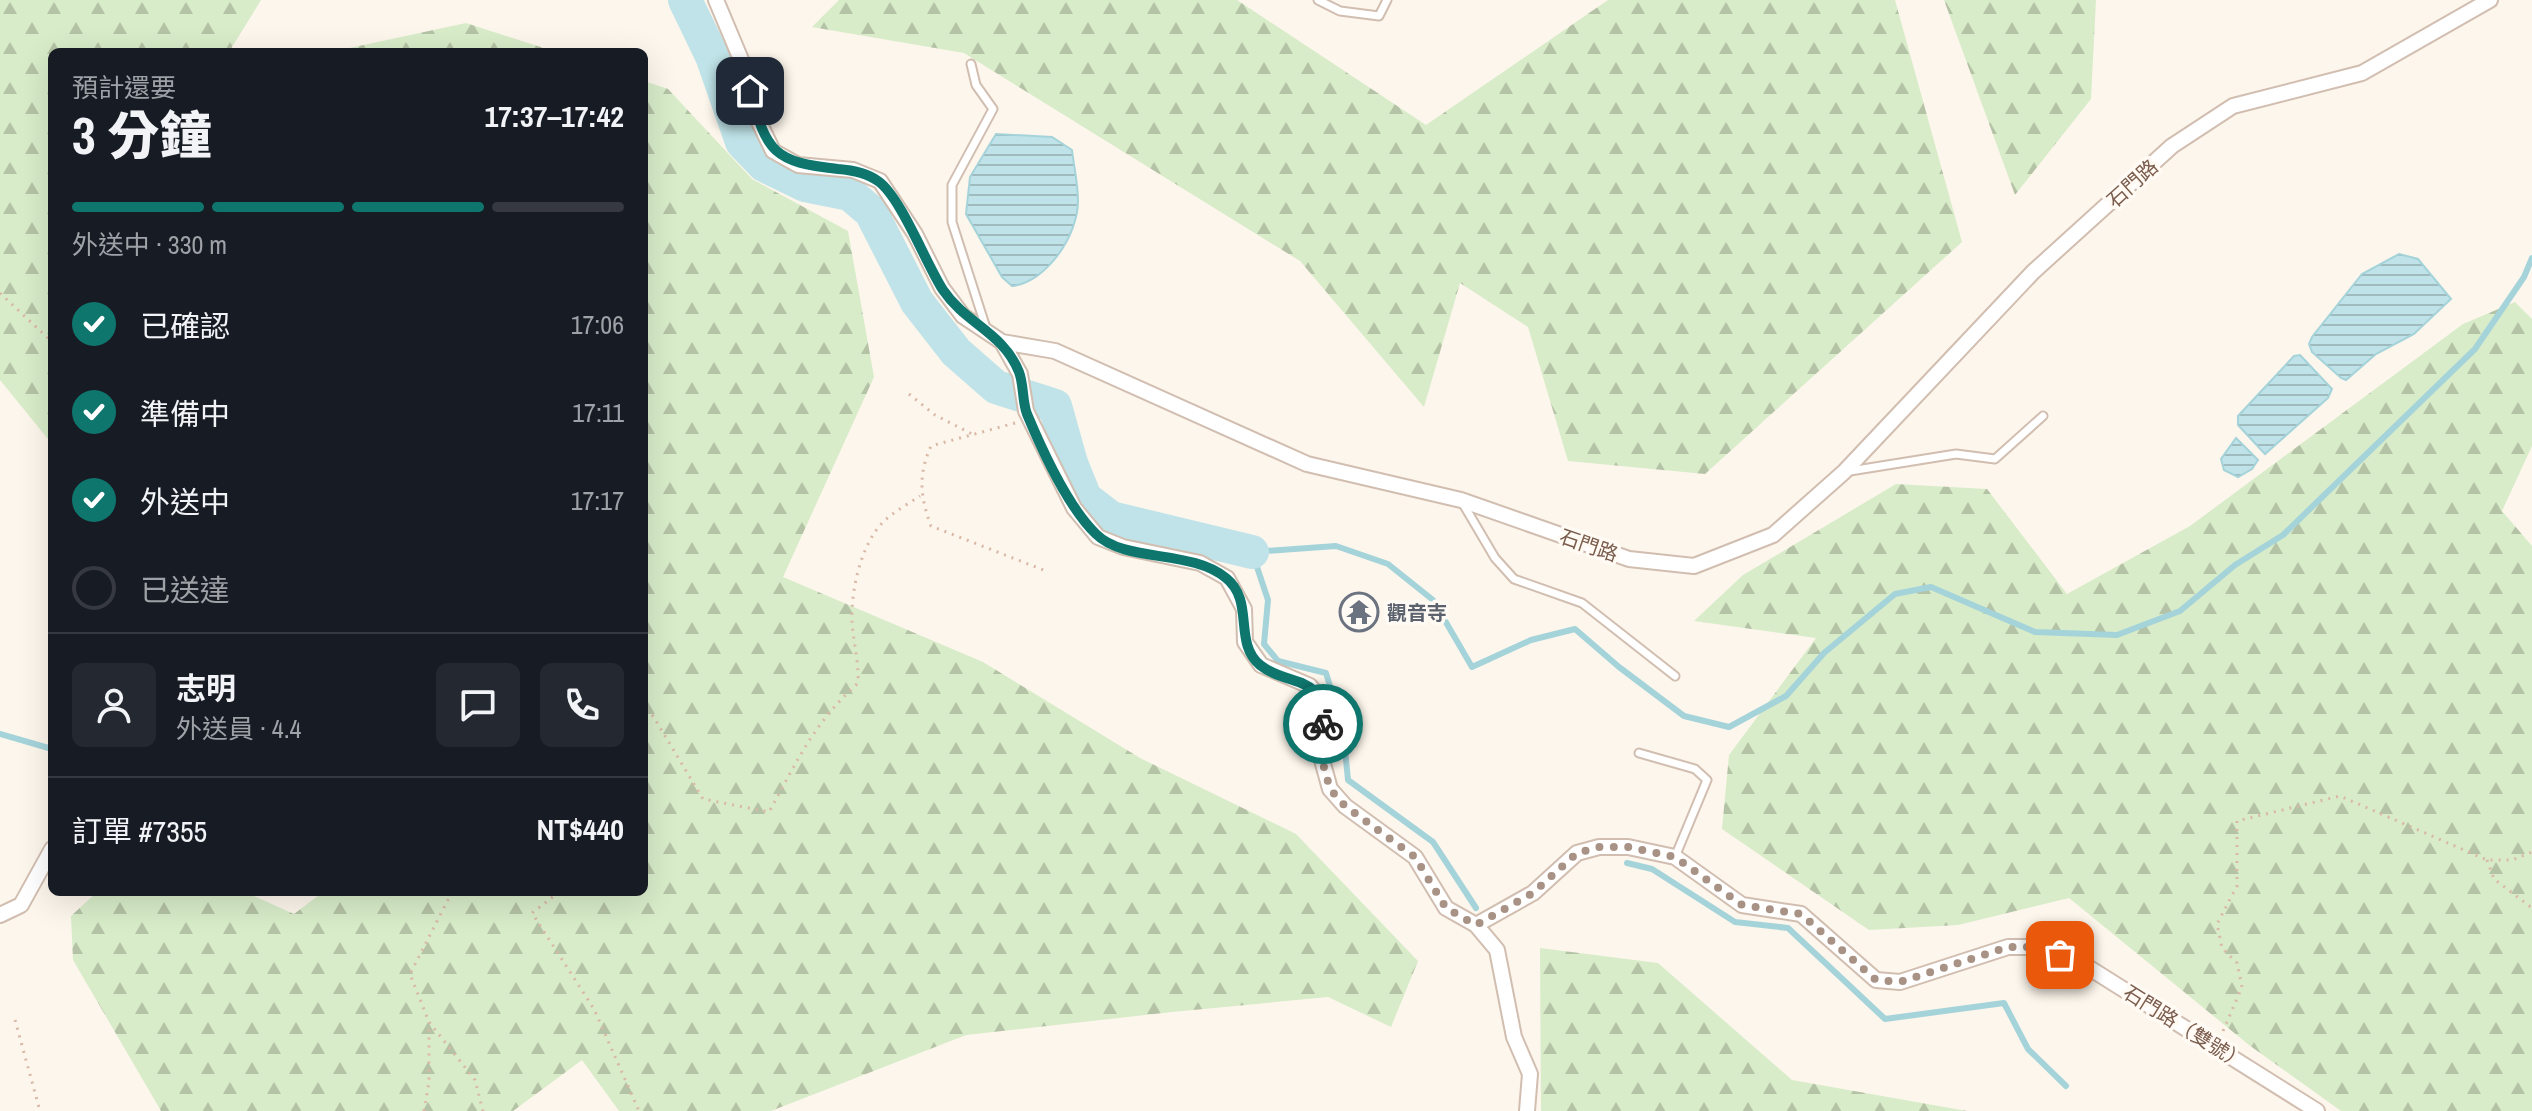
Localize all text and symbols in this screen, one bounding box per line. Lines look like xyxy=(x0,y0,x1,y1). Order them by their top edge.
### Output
pin xyxy=(716,57,784,125)
icon: home xyxy=(728,69,772,113)
text: 預計還要 xyxy=(72,70,176,105)
text: 17:37–17:42 xyxy=(485,96,624,136)
text: 3 分鐘 xyxy=(72,100,212,170)
street label: 石門路 xyxy=(2101,153,2163,213)
text: 外送中 · 330 m xyxy=(72,227,227,262)
icon: check xyxy=(72,302,116,346)
text: 已確認 xyxy=(140,306,230,346)
text: 17:06 xyxy=(571,307,624,342)
icon: check xyxy=(72,390,116,434)
text: 準備中 xyxy=(140,394,230,434)
text: 17:11 xyxy=(572,395,624,430)
icon: check xyxy=(72,478,116,522)
text: 外送中 xyxy=(140,482,230,522)
text: 17:17 xyxy=(571,483,624,518)
street label: 石門路 xyxy=(1556,522,1622,568)
text: 已送達 xyxy=(140,570,230,610)
temple icon: 觀音寺 xyxy=(1338,591,1380,633)
place label: 觀音寺 xyxy=(1387,599,1447,626)
button: person xyxy=(72,663,156,747)
button: chat xyxy=(436,663,520,747)
button: phone xyxy=(540,663,624,747)
text: 志明 xyxy=(176,668,236,708)
courier xyxy=(1283,684,1363,764)
icon: bike xyxy=(1301,702,1345,746)
text: 外送員 · 4.4 xyxy=(176,711,301,746)
text: NT$440 xyxy=(536,809,624,849)
text: 訂單 #7355 xyxy=(72,811,207,851)
pin xyxy=(2026,921,2094,989)
icon: bag xyxy=(2038,933,2082,977)
street label: 石門路（雙號） xyxy=(2118,978,2252,1076)

